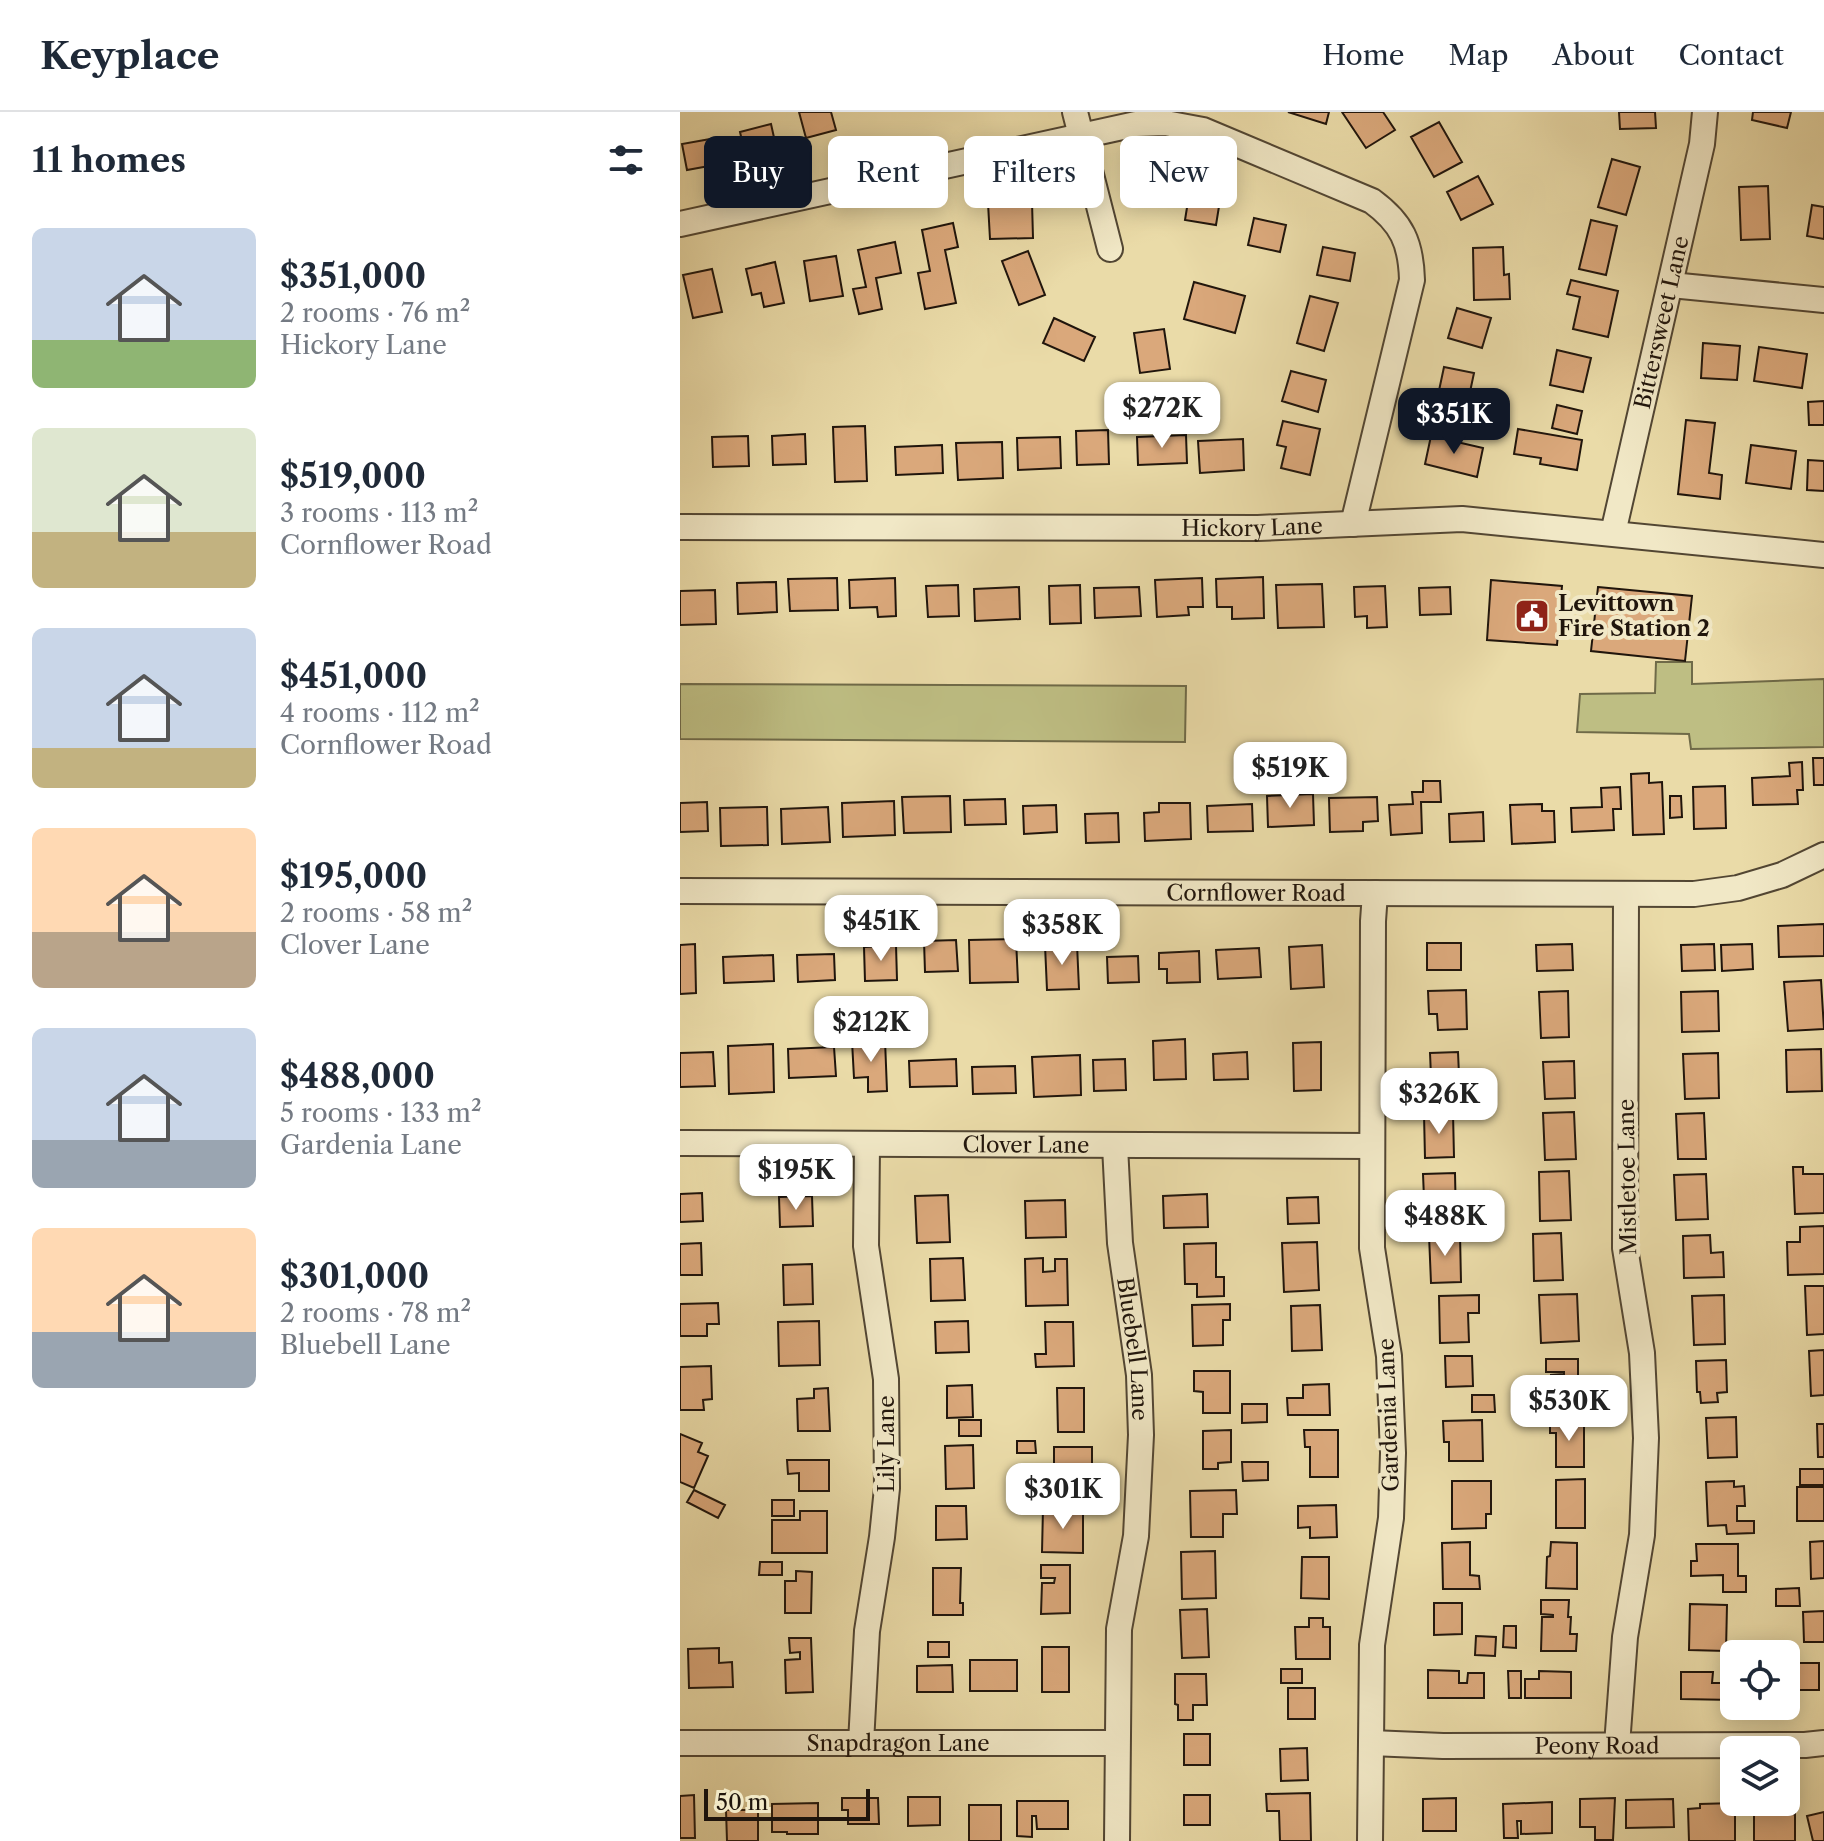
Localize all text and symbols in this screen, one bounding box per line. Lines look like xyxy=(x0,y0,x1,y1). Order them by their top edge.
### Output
text: Keyplace xyxy=(40,32,219,79)
text: Home xyxy=(1322,38,1404,72)
text: Map xyxy=(1448,38,1508,72)
text: About xyxy=(1552,38,1634,72)
text: Contact xyxy=(1678,38,1784,72)
chip: Buy xyxy=(704,136,812,208)
chip: Rent xyxy=(828,136,948,208)
chip: Filters xyxy=(964,136,1104,208)
chip: New xyxy=(1120,136,1237,208)
icon: filters xyxy=(604,138,648,182)
text: 11 homes xyxy=(32,139,186,181)
street label: Bittersweet Lane xyxy=(1629,233,1695,412)
text: $351,000 xyxy=(280,255,426,297)
icon: home xyxy=(96,260,192,356)
text: 2 rooms · 76 m² xyxy=(280,297,470,329)
text: Hickory Lane xyxy=(280,329,447,361)
pin: $272K xyxy=(1106,382,1218,450)
pin: $351K xyxy=(1398,388,1510,456)
text: $272K xyxy=(1122,392,1202,424)
text: $351K xyxy=(1416,398,1492,430)
text: $519,000 xyxy=(280,455,426,497)
icon: home xyxy=(96,460,192,556)
text: 3 rooms · 113 m² xyxy=(280,497,478,529)
street label: Hickory Lane xyxy=(1181,512,1323,542)
text: Cornflower Road xyxy=(280,529,492,561)
place label: Levittown Fire Station 2 xyxy=(1558,590,1710,642)
public building icon: Levittown Fire Station 2 xyxy=(1513,597,1551,635)
text: $451,000 xyxy=(280,655,427,697)
icon: home xyxy=(96,660,192,756)
text: 4 rooms · 112 m² xyxy=(280,697,480,729)
text: Cornflower Road xyxy=(280,729,492,761)
pin: $519K xyxy=(1234,742,1346,810)
text: $519K xyxy=(1252,752,1328,784)
text: $195,000 xyxy=(280,855,427,897)
icon: home xyxy=(96,860,192,956)
street label: Cornflower Road xyxy=(1166,879,1346,907)
pin: $451K xyxy=(825,895,937,963)
text: 2 rooms · 58 m² xyxy=(280,897,472,929)
pin: $358K xyxy=(1006,899,1118,967)
text: $451K xyxy=(843,905,919,937)
text: $358K xyxy=(1022,909,1102,941)
text: Clover Lane xyxy=(280,929,430,961)
pin: $212K xyxy=(815,996,927,1064)
text: $212K xyxy=(832,1006,910,1038)
text: $488,000 xyxy=(280,1055,435,1097)
icon: home xyxy=(96,1060,192,1156)
pin: $326K xyxy=(1383,1068,1495,1136)
text: $326K xyxy=(1399,1078,1479,1110)
text: 5 rooms · 133 m² xyxy=(280,1097,482,1129)
street label: Mistletoe Lane xyxy=(1613,1098,1642,1255)
text: Gardenia Lane xyxy=(280,1129,462,1161)
street label: Clover Lane xyxy=(962,1131,1089,1159)
pin: $195K xyxy=(740,1144,852,1212)
text: $195K xyxy=(758,1154,834,1186)
pin: $488K xyxy=(1389,1190,1501,1258)
text: $488K xyxy=(1404,1200,1486,1232)
text: $301,000 xyxy=(280,1255,429,1297)
icon: home xyxy=(96,1260,192,1356)
street label: Bluebell Lane xyxy=(1111,1275,1154,1421)
text: 2 rooms · 78 m² xyxy=(280,1297,471,1329)
text: Bluebell Lane xyxy=(280,1329,451,1361)
street label: Gardenia Lane xyxy=(1372,1338,1405,1492)
pin: $530K xyxy=(1513,1375,1625,1443)
text: $530K xyxy=(1529,1385,1609,1417)
street label: Lily Lane xyxy=(873,1396,900,1493)
pin: $301K xyxy=(1007,1463,1119,1531)
text: $301K xyxy=(1024,1473,1102,1505)
map controls xyxy=(1720,1640,1800,1816)
button: locate xyxy=(1720,1640,1800,1720)
street label: Snapdragon Lane xyxy=(806,1730,990,1757)
street label: Peony Road xyxy=(1534,1732,1659,1760)
button: layers xyxy=(1720,1736,1800,1816)
scale bar xyxy=(704,1785,870,1821)
text: 50 m xyxy=(716,1789,768,1816)

